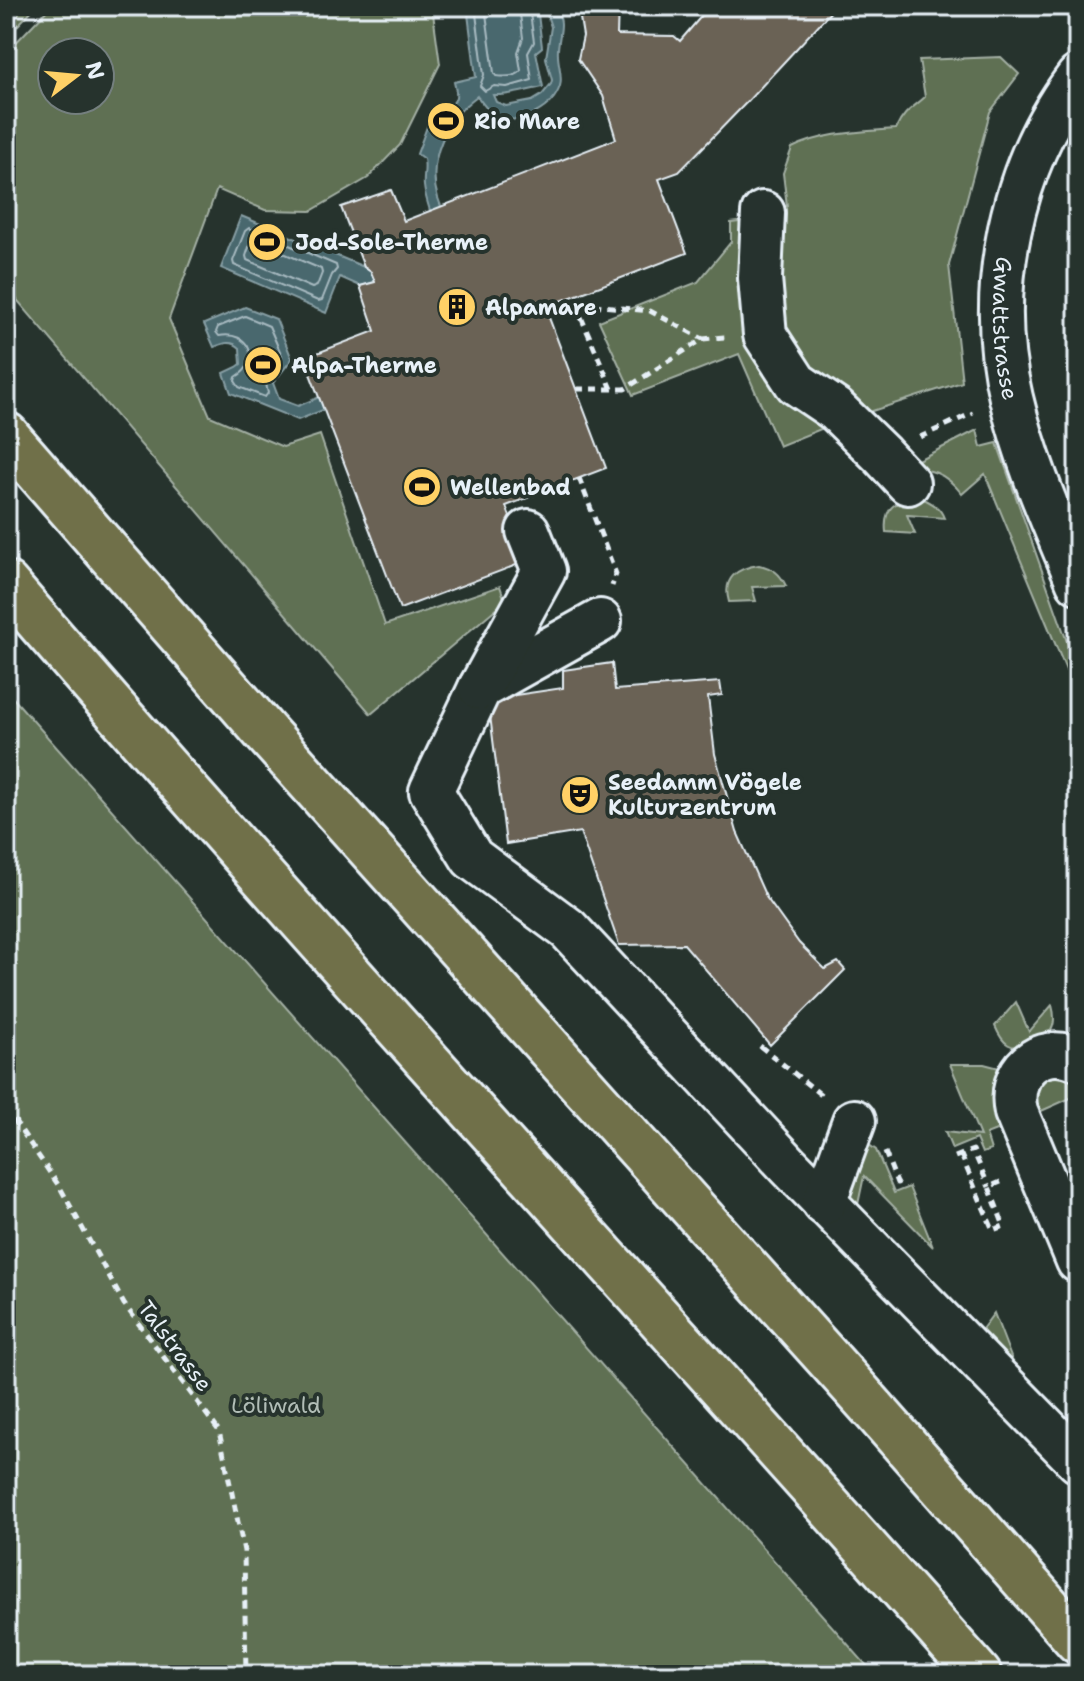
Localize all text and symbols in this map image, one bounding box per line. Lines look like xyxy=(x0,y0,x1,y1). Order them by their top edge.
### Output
north arrow xyxy=(36,36,116,116)
text: N xyxy=(78,58,111,83)
sports icon: Rio Mare xyxy=(425,100,467,142)
place label: Rio Mare xyxy=(474,107,580,136)
sports icon: Jod-Sole-Therme xyxy=(246,221,288,263)
place label: Jod-Sole-Therme xyxy=(295,228,488,257)
street label: Gwattstrasse xyxy=(987,255,1025,403)
building icon: Alpamare xyxy=(436,286,478,328)
place label: Alpamare xyxy=(485,293,597,322)
sports icon: Alpa-Therme xyxy=(242,344,284,386)
place label: Alpa-Therme xyxy=(291,351,437,380)
sports icon: Wellenbad xyxy=(401,466,443,508)
place label: Wellenbad xyxy=(450,473,571,502)
place label: Seedamm Vögele Kulturzentrum xyxy=(608,768,802,822)
theatre icon: Seedamm Vögele Kulturzentrum xyxy=(559,774,601,816)
street label: Talstrasse xyxy=(131,1295,219,1397)
park label: Löliwald xyxy=(231,1391,321,1420)

